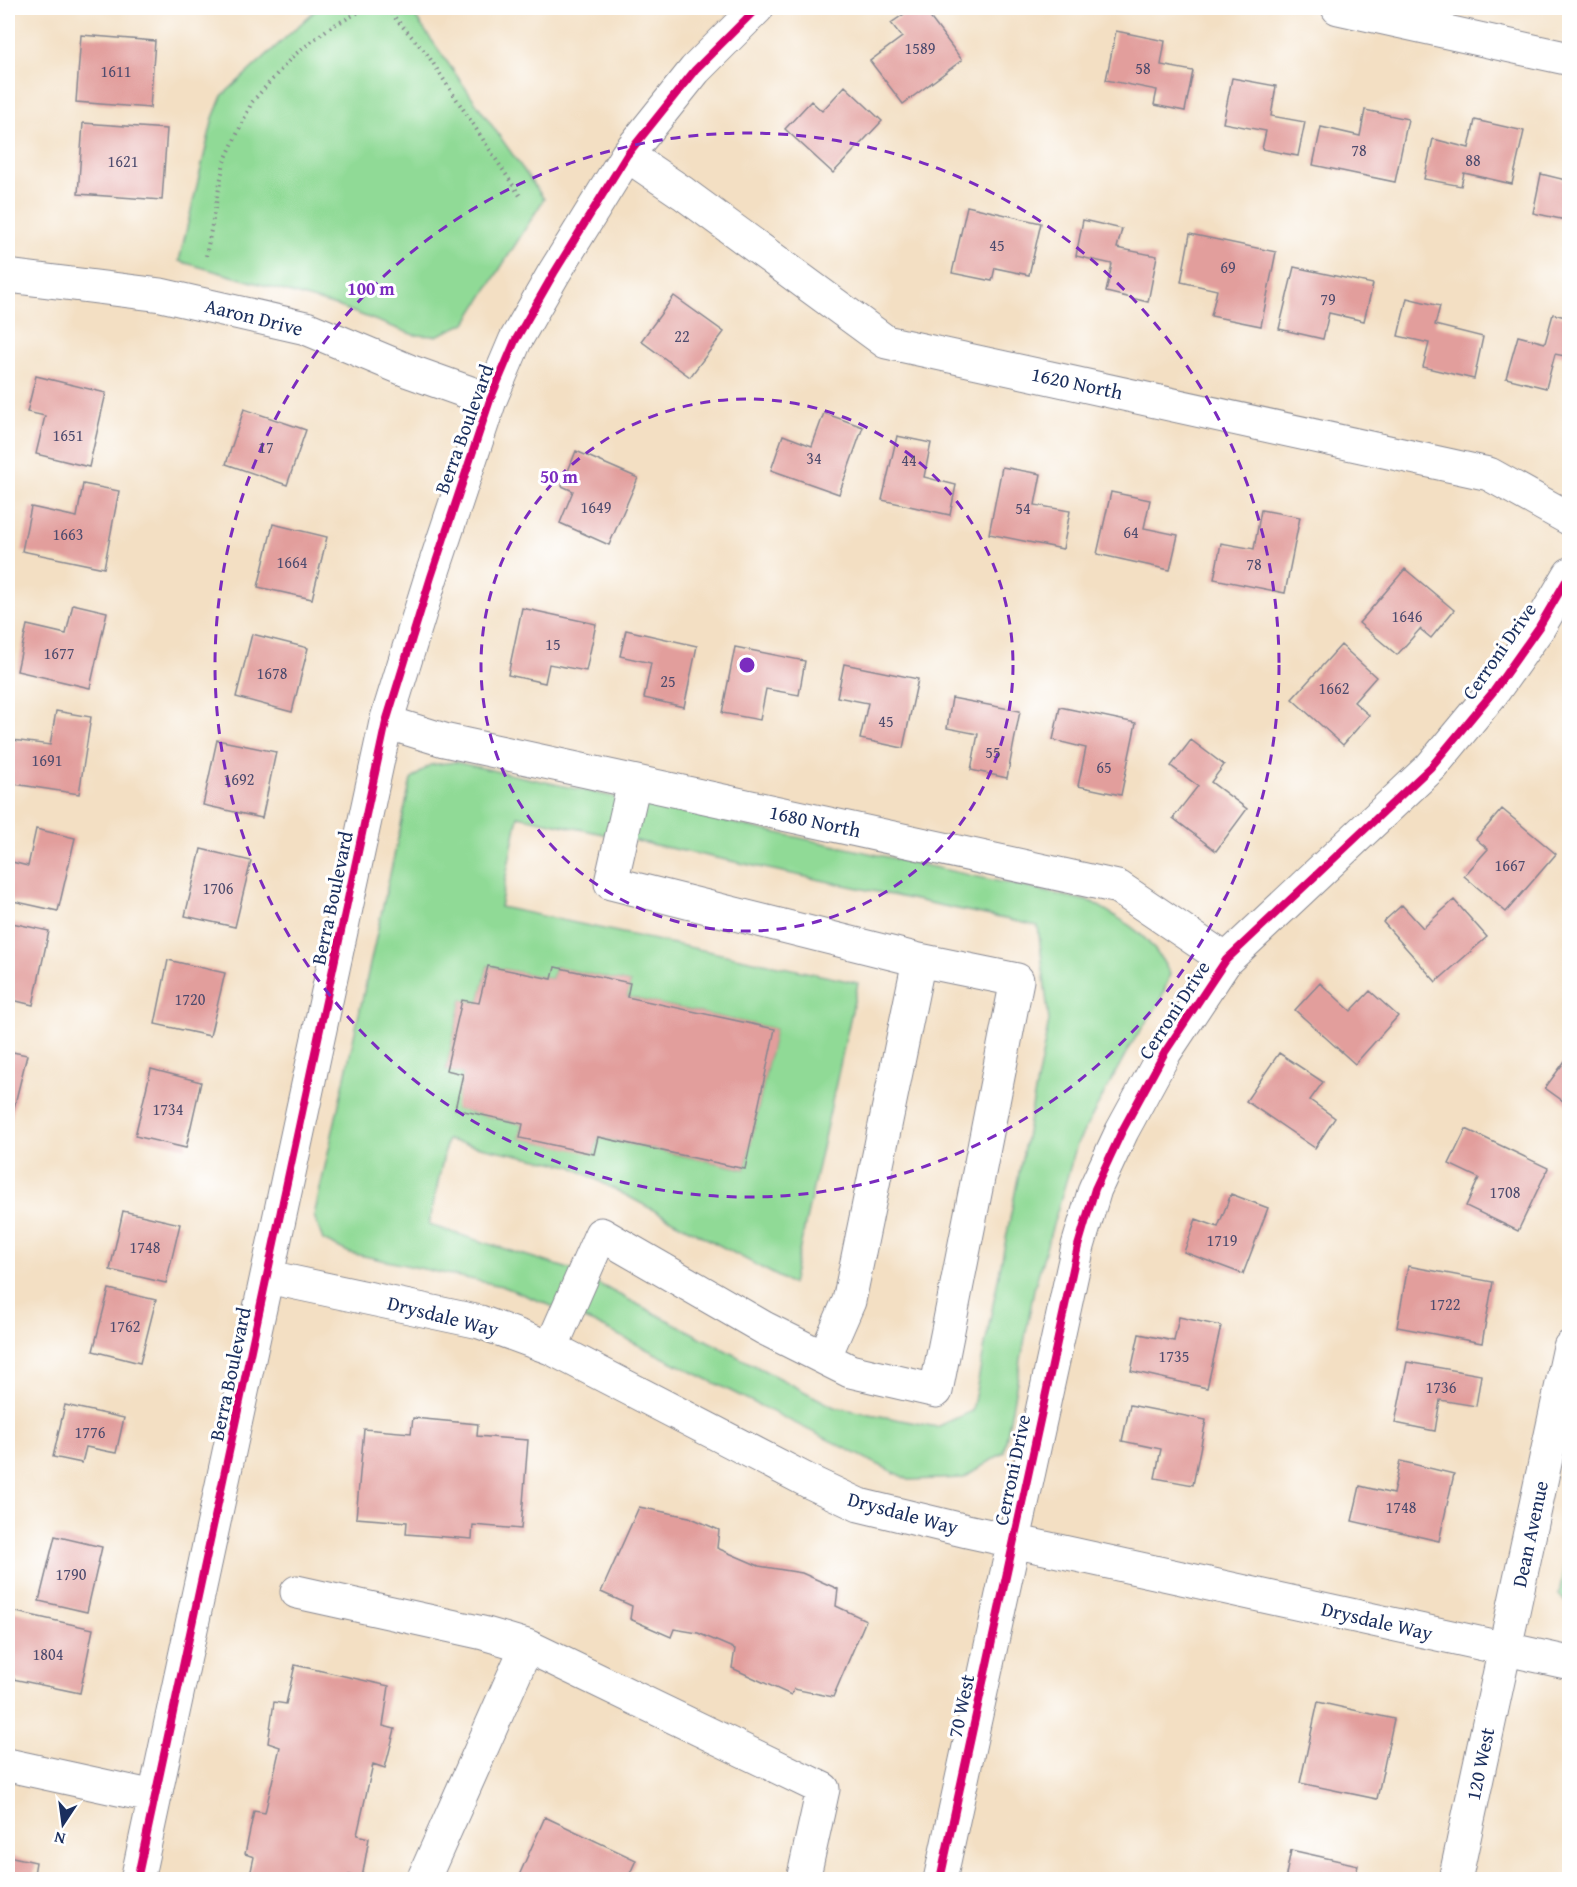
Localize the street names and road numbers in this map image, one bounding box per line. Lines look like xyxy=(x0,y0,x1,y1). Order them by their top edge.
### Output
street label: Aaron Drive xyxy=(202,290,306,343)
street label: 1620 North xyxy=(1029,359,1125,406)
street label: Berra Boulevard xyxy=(427,360,501,498)
street label: Cerroni Drive xyxy=(1454,596,1543,705)
street label: 1680 North xyxy=(767,797,863,844)
street label: Berra Boulevard xyxy=(303,828,360,967)
street label: Cerroni Drive xyxy=(1131,955,1216,1065)
street label: Drysdale Way xyxy=(385,1288,502,1343)
street label: Berra Boulevard xyxy=(201,1304,258,1443)
street label: Cerroni Drive xyxy=(986,1412,1037,1528)
street label: Dean Avenue xyxy=(1504,1478,1555,1590)
street label: Drysdale Way xyxy=(845,1484,962,1541)
street label: Drysdale Way xyxy=(1319,1594,1436,1647)
street label: 70 West xyxy=(940,1671,981,1740)
street label: 120 West xyxy=(1458,1725,1501,1803)

